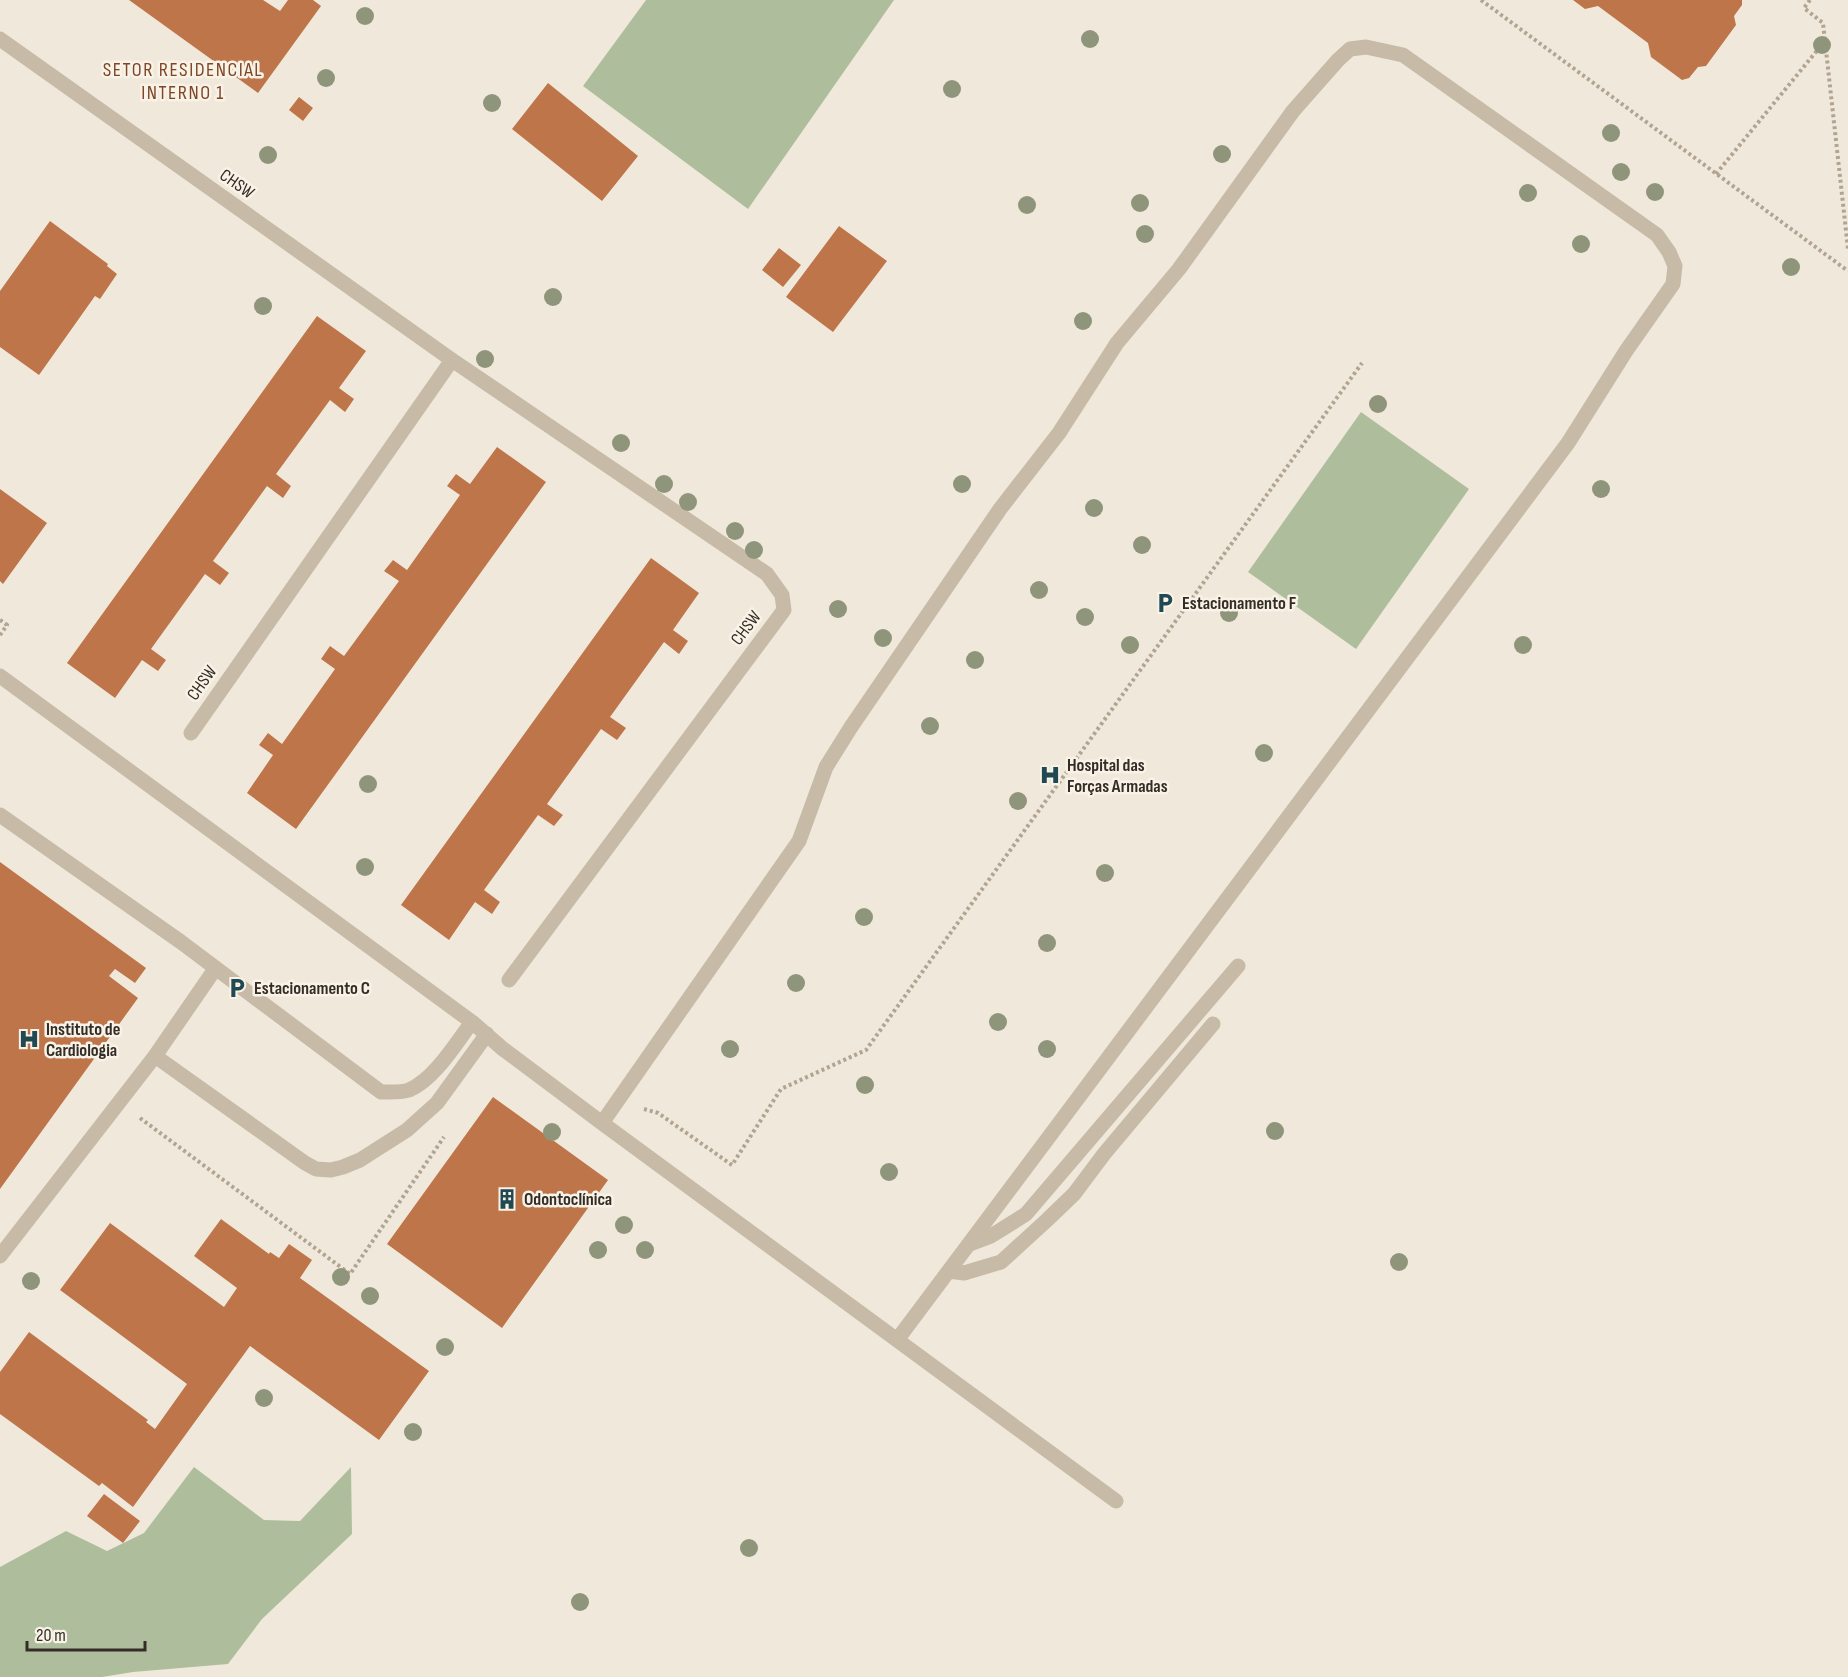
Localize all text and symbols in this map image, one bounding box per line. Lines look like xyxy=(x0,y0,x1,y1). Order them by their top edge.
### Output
district label: SETOR RESIDENCIAL INTERNO 1 xyxy=(103,58,263,105)
street label: CHSW xyxy=(216,165,259,203)
parking icon: Estacionamento F xyxy=(1153,591,1177,615)
place label: Estacionamento F xyxy=(1182,593,1296,614)
street label: CHSW xyxy=(726,607,766,649)
street label: CHSW xyxy=(183,661,221,704)
place label: Hospital das Forças Armadas xyxy=(1067,755,1168,797)
hospital icon: Hospital das Forças Armadas xyxy=(1038,763,1062,787)
parking icon: Estacionamento C xyxy=(225,976,249,1000)
place label: Estacionamento C xyxy=(254,978,370,999)
place label: Instituto de Cardiologia xyxy=(46,1019,120,1061)
hospital icon: Instituto de Cardiologia xyxy=(17,1027,41,1051)
building icon: Odontoclínica xyxy=(495,1187,519,1211)
place label: Odontoclínica xyxy=(524,1189,612,1210)
scale bar xyxy=(27,1614,146,1652)
text: 20 m xyxy=(36,1625,66,1646)

